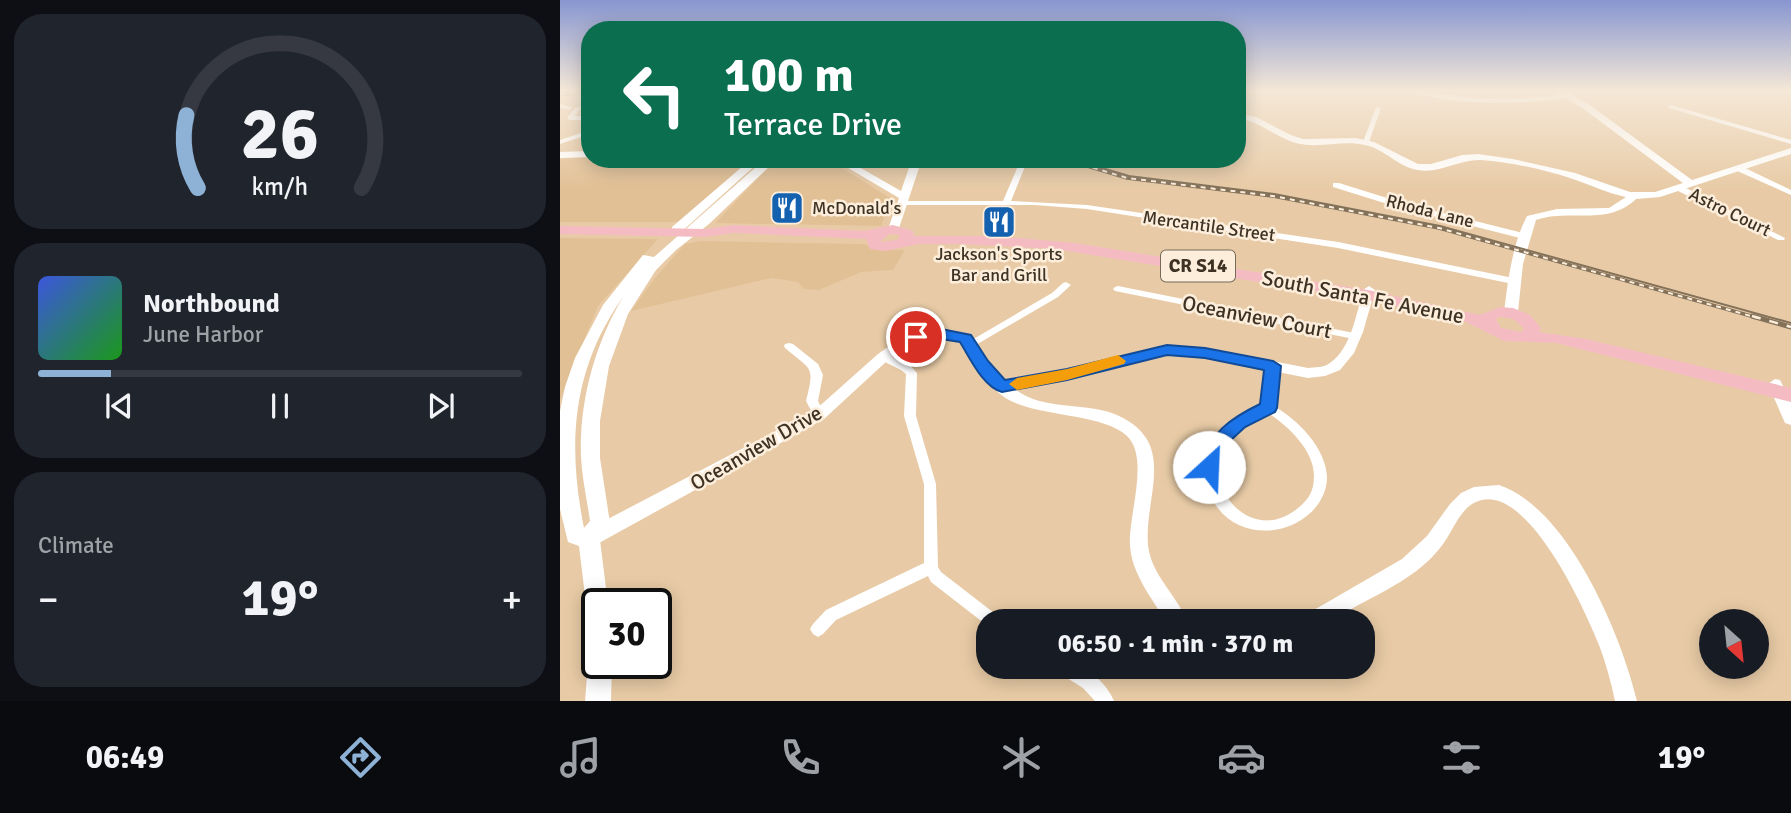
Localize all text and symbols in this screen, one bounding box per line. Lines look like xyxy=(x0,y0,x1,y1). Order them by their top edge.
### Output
text: 100 m xyxy=(724,45,854,105)
icon: left xyxy=(609,49,700,140)
text: 26 xyxy=(241,90,319,179)
text: Terrace Drive xyxy=(724,105,902,144)
text: km/h xyxy=(252,170,308,201)
street label: Astro Court xyxy=(1686,183,1774,241)
restaurant icon: McDonald's xyxy=(768,189,806,227)
street label: Rhoda Lane xyxy=(1384,189,1476,233)
place label: McDonald's xyxy=(812,197,901,219)
restaurant icon: Jackson's Sports Bar and Grill xyxy=(980,203,1018,241)
street label: Mercantile Street xyxy=(1141,206,1277,246)
place label: Jackson's Sports Bar and Grill xyxy=(936,243,1063,286)
road number: CR S14 xyxy=(1161,250,1235,282)
street label: South Santa Fe Avenue xyxy=(1260,265,1466,329)
text: Northbound xyxy=(143,288,280,320)
street label: Oceanview Court xyxy=(1180,290,1334,344)
pin xyxy=(886,307,946,367)
icon: arrive xyxy=(897,318,935,356)
text: June Harbor xyxy=(143,320,263,349)
icon: previous xyxy=(100,387,138,425)
icon: pause xyxy=(261,387,299,425)
icon: next xyxy=(422,387,460,425)
street label: Oceanview Drive xyxy=(685,400,827,496)
position arrow xyxy=(1172,430,1246,504)
text: Climate xyxy=(38,531,114,560)
text: 19° xyxy=(242,566,318,630)
text: − xyxy=(38,576,59,623)
text: + xyxy=(501,576,522,623)
speed limit sign: 30 xyxy=(581,588,672,679)
north arrow xyxy=(1699,609,1769,679)
map controls xyxy=(1699,609,1769,679)
text: 06:50 · 1 min · 370 m xyxy=(1058,628,1293,660)
icon: directions xyxy=(336,733,385,782)
icon: music xyxy=(556,733,605,782)
icon: phone xyxy=(776,733,825,782)
icon: climate xyxy=(997,733,1046,782)
icon: car xyxy=(1217,733,1266,782)
icon: filters xyxy=(1437,733,1486,782)
text: 06:49 xyxy=(86,738,164,777)
text: 19° xyxy=(1658,738,1705,777)

